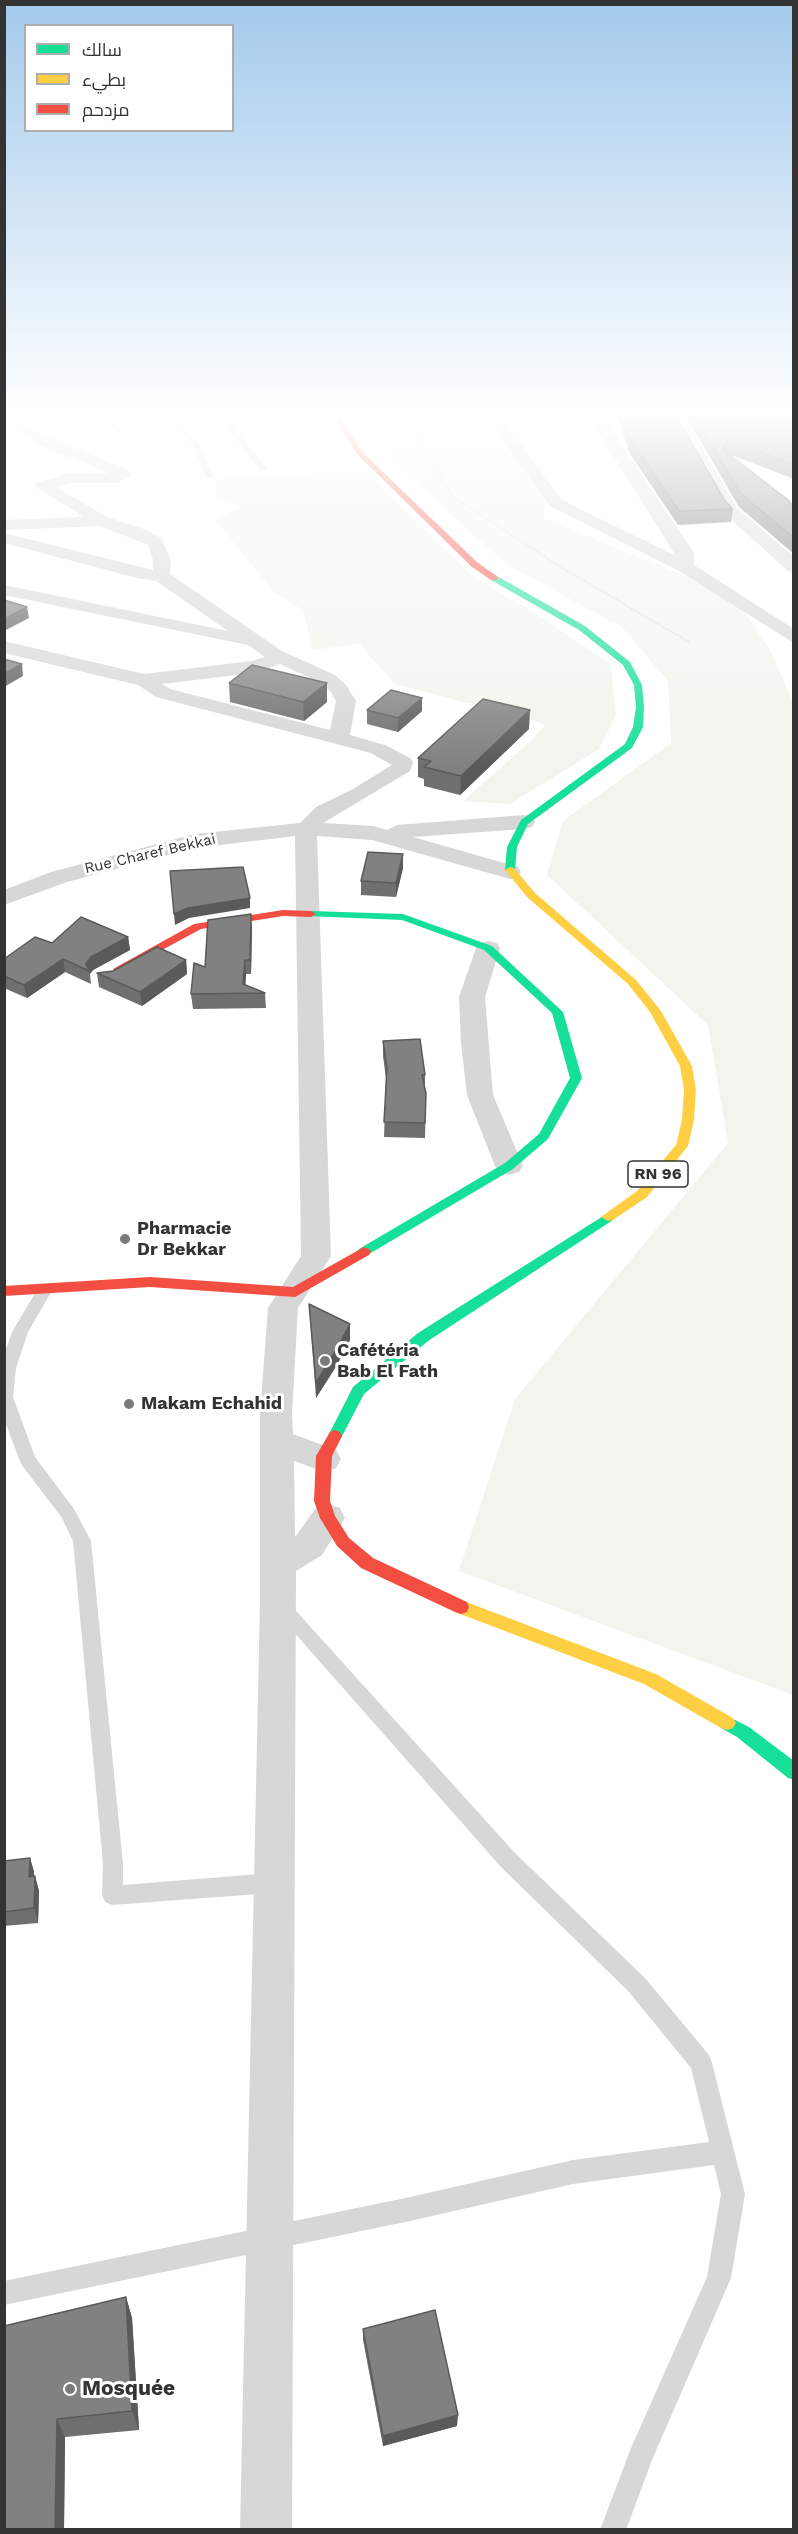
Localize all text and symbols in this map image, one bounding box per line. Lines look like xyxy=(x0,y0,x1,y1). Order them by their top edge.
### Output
legend xyxy=(24,24,234,132)
text: سالك xyxy=(82,39,122,60)
text: بطيء xyxy=(82,69,126,90)
text: مزدحم xyxy=(82,99,130,120)
street label: Rue Charef Bekkai xyxy=(83,830,217,878)
road number: RN 96 xyxy=(628,1161,688,1187)
place label: Pharmacie Dr Bekkar xyxy=(137,1218,232,1260)
marker: Pharmacie Dr Bekkar xyxy=(118,1232,132,1246)
place label: Cafétéria Bab El Fath xyxy=(337,1340,438,1382)
marker: Cafétéria Bab El Fath xyxy=(318,1354,332,1368)
place label: Makam Echahid xyxy=(141,1393,282,1415)
marker: Makam Echahid xyxy=(122,1397,136,1411)
place label: Mosquée xyxy=(82,2376,175,2402)
marker: Mosquée xyxy=(63,2382,77,2396)

